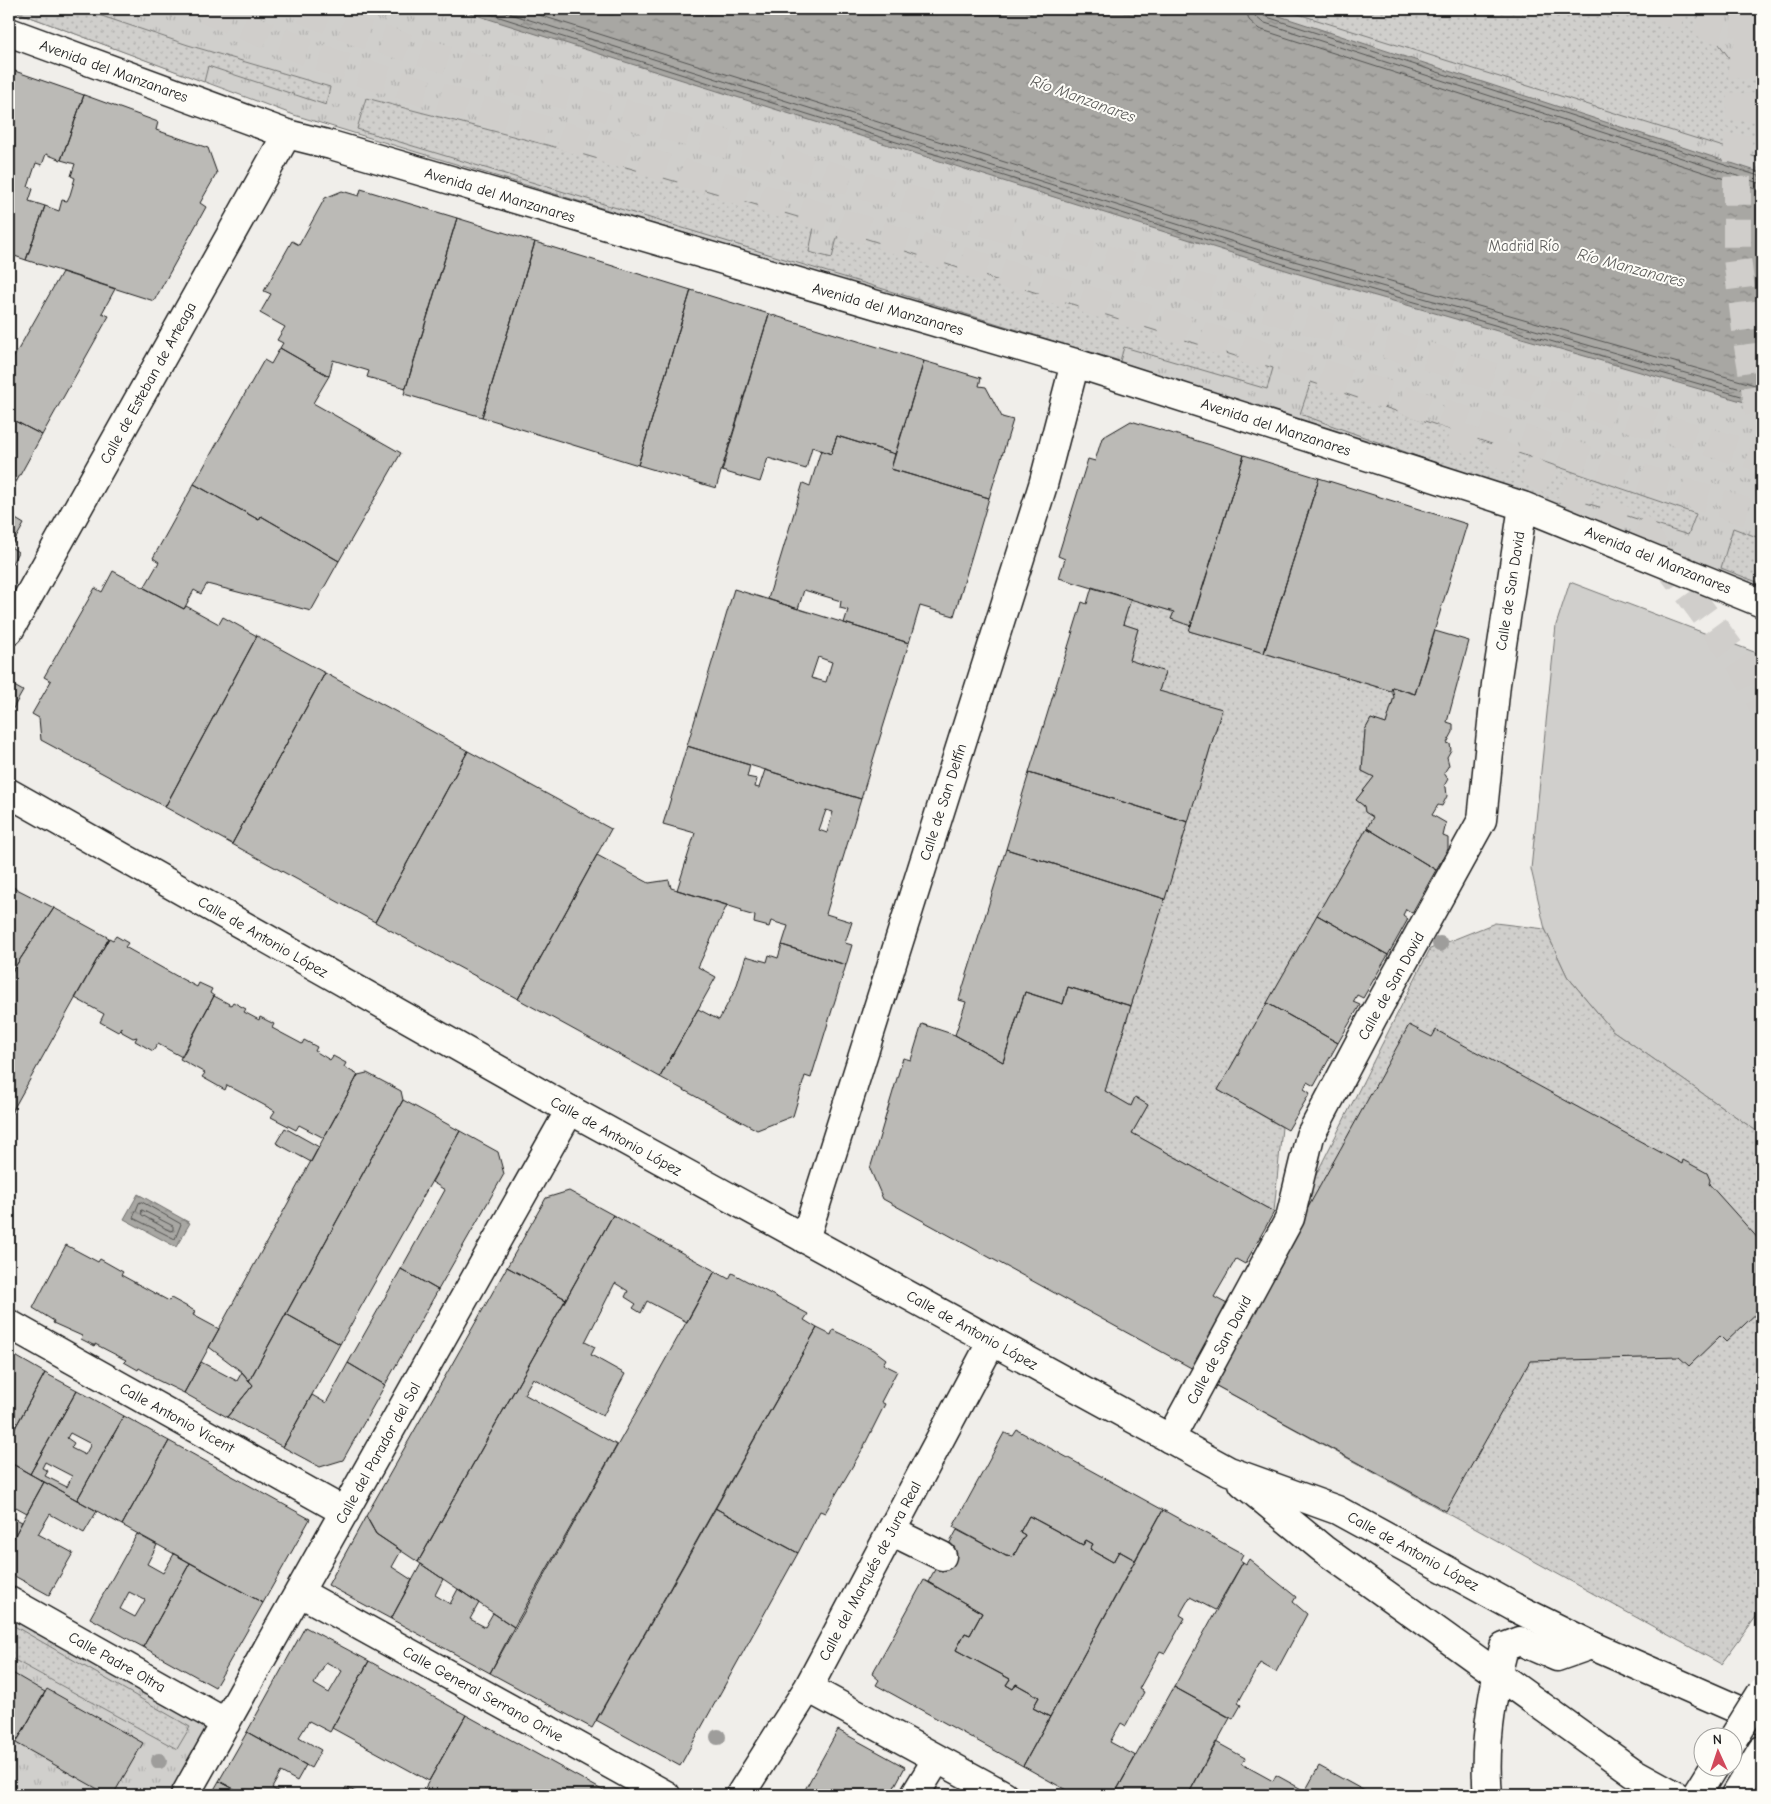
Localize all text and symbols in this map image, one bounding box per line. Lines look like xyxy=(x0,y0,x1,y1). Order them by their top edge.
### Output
street label: Avenida del Manzanares xyxy=(37,36,191,106)
water label: Río Manzanares xyxy=(1028,72,1138,126)
street label: Avenida del Manzanares xyxy=(423,164,577,226)
park label: Madrid Río xyxy=(1489,237,1559,255)
water label: Río Manzanares xyxy=(1576,245,1687,291)
street label: Avenida del Manzanares xyxy=(810,279,966,339)
street label: Calle de Esteban de Arteaga xyxy=(96,299,200,467)
street label: Avenida del Manzanares xyxy=(1199,394,1353,460)
street label: Avenida del Manzanares xyxy=(1582,522,1734,598)
street label: Calle de San David xyxy=(1492,530,1528,652)
street label: Calle de San Delfín xyxy=(916,741,970,863)
street label: Calle de Antonio López xyxy=(195,892,332,982)
street label: Calle de San David xyxy=(1354,929,1428,1043)
street label: Calle de Antonio López xyxy=(547,1092,685,1180)
street label: Calle de Antonio López xyxy=(903,1286,1041,1374)
street label: Calle de San David xyxy=(1183,1293,1255,1407)
street label: Calle Antonio Vicent xyxy=(117,1379,238,1457)
street label: Calle del Parador del Sol xyxy=(332,1379,424,1527)
street label: Calle del Marqués de Jura Real xyxy=(815,1478,925,1664)
street label: Calle de Antonio López xyxy=(1344,1507,1482,1595)
street label: Calle Padre Oltra xyxy=(65,1628,169,1696)
street label: Calle General Serrano Orive xyxy=(400,1642,567,1746)
north arrow xyxy=(1694,1726,1744,1776)
text: N xyxy=(1712,1731,1722,1748)

